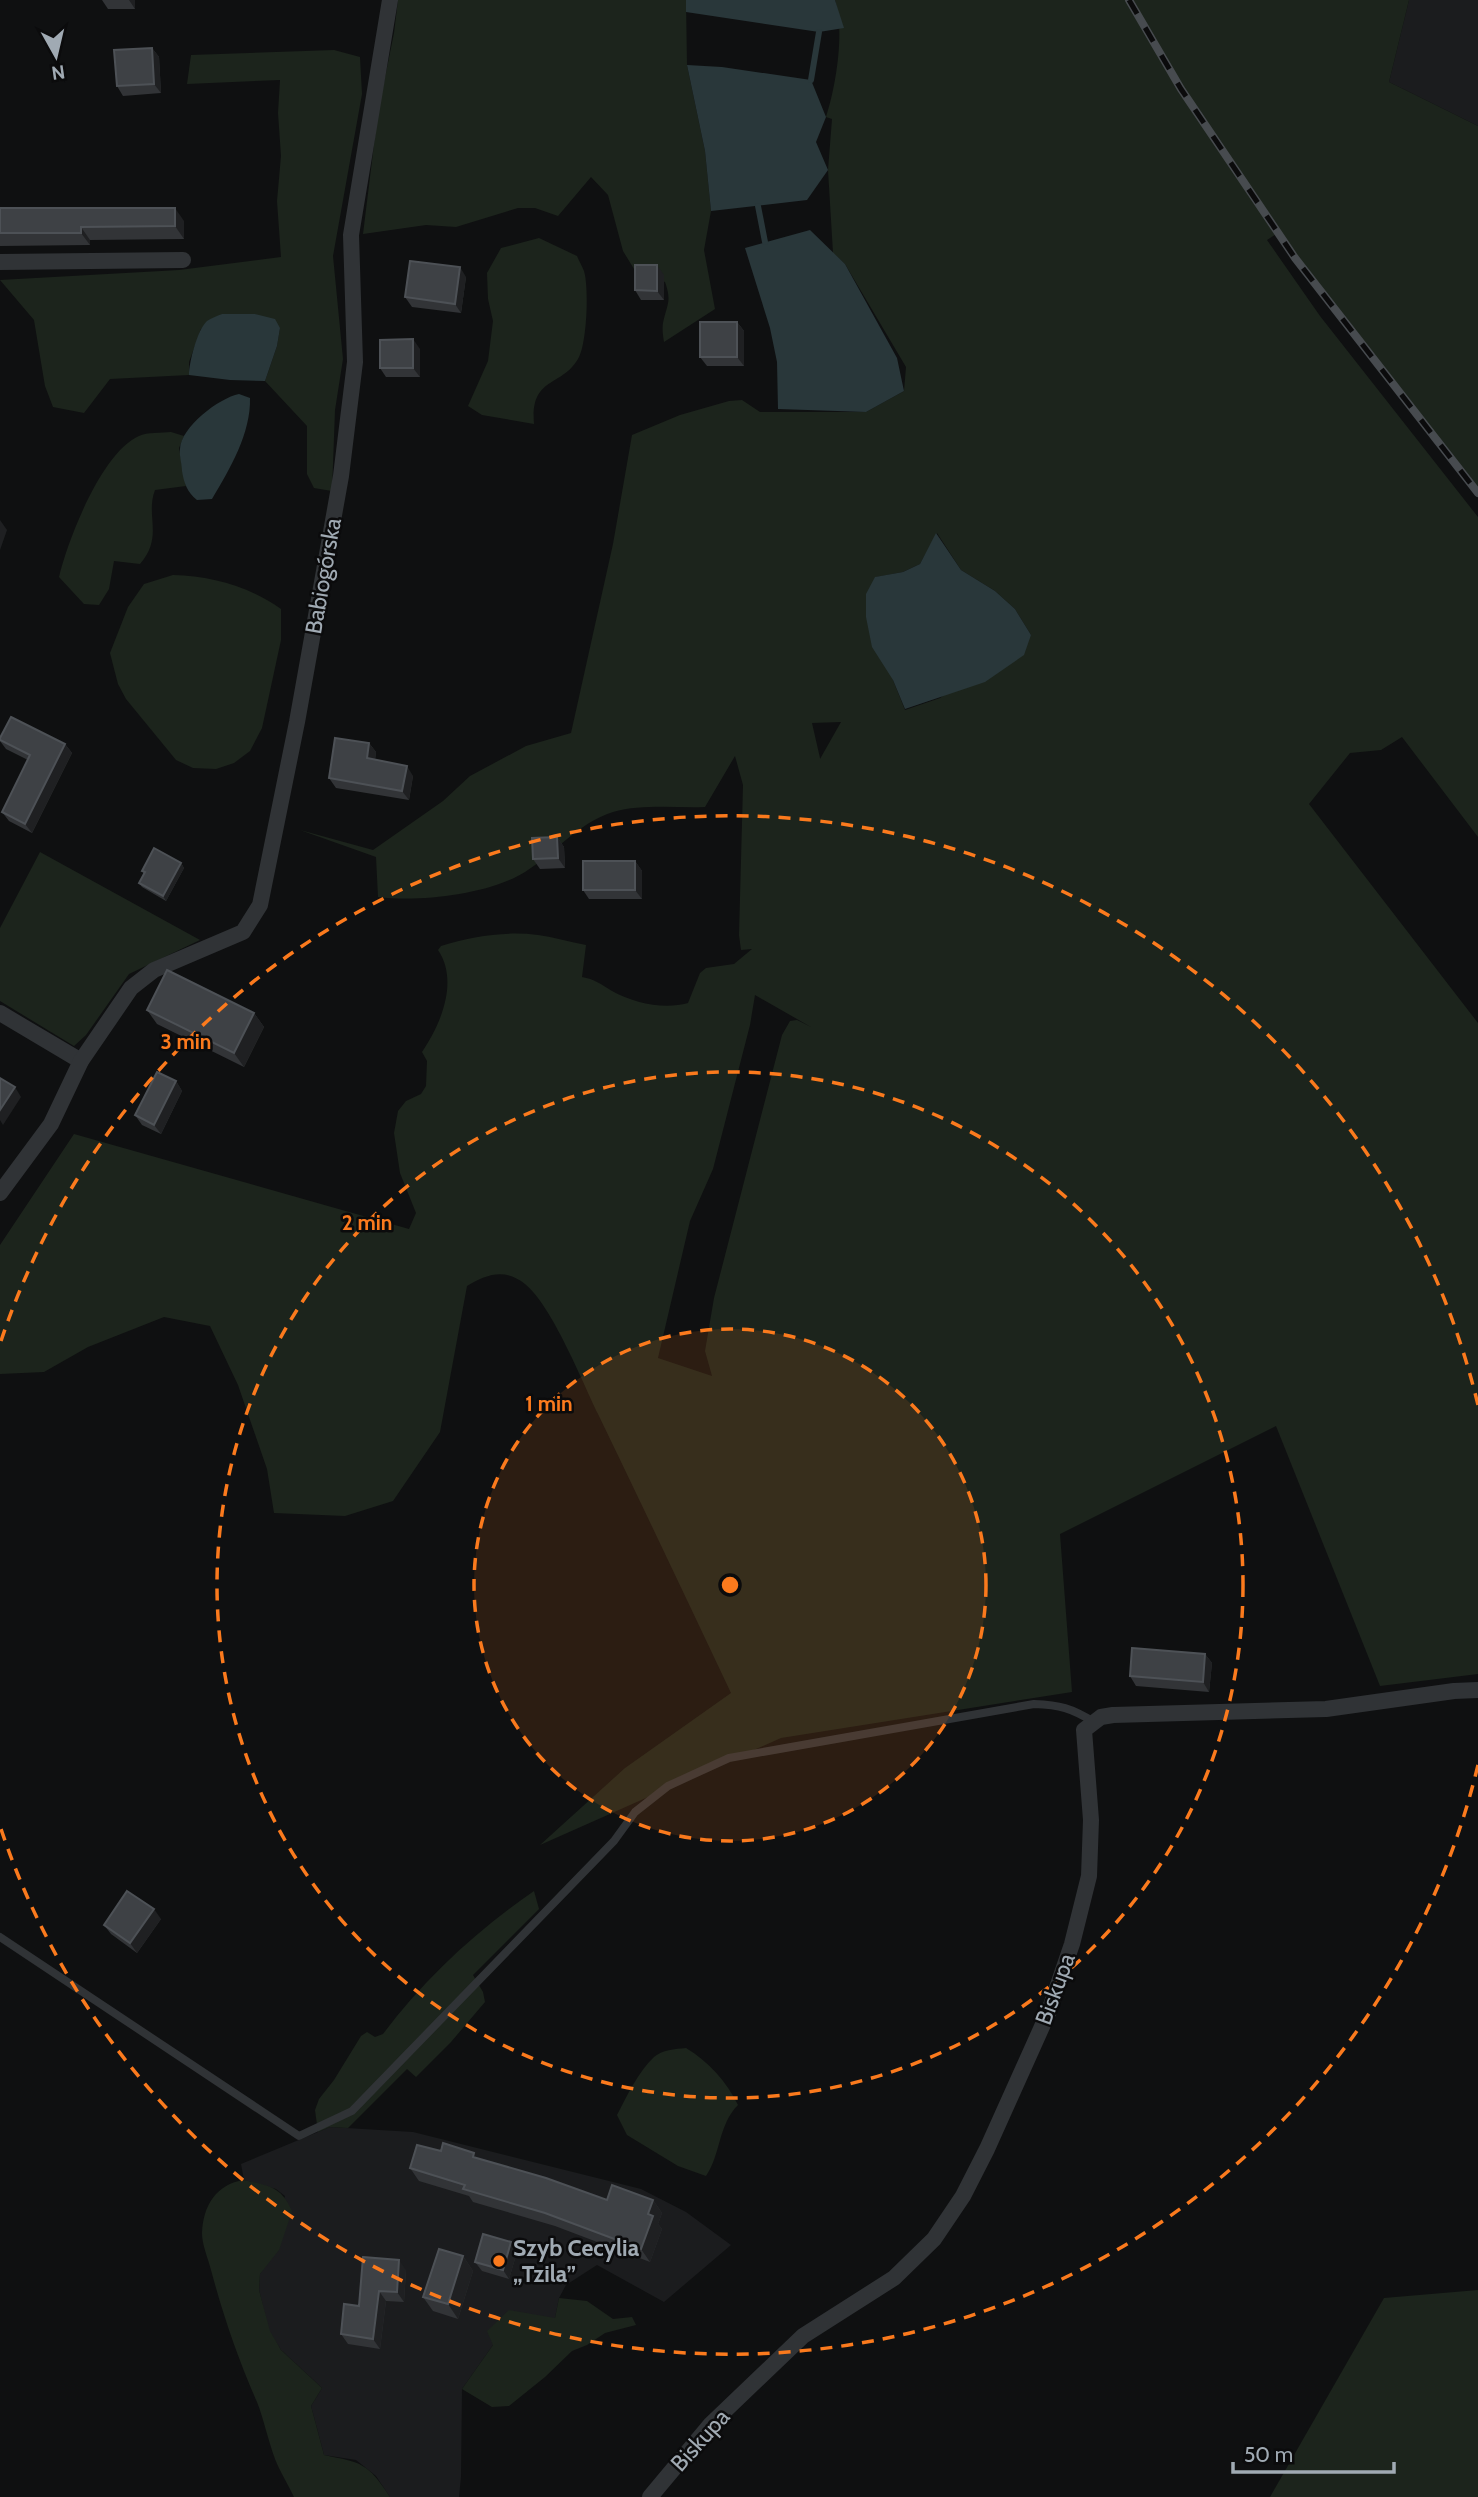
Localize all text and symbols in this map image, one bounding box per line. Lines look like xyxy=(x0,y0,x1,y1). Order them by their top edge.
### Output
north arrow xyxy=(21,21,91,91)
text: N xyxy=(50,60,67,85)
street label: Babiogórska xyxy=(299,516,347,636)
text: 3 min xyxy=(161,1029,211,1054)
text: 2 min xyxy=(342,1210,392,1235)
text: 1 min xyxy=(525,1391,573,1416)
centre of rings xyxy=(718,1573,742,1597)
street label: Biskupa xyxy=(1029,1949,1081,2029)
place label: Szyb Cecylia „Tzila” xyxy=(513,2234,640,2288)
marker: Szyb Cecylia „Tzila” xyxy=(491,2253,507,2269)
street label: Biskupa xyxy=(665,2403,735,2477)
scale bar xyxy=(1233,2430,1394,2474)
text: 50 m xyxy=(1244,2442,1293,2467)

